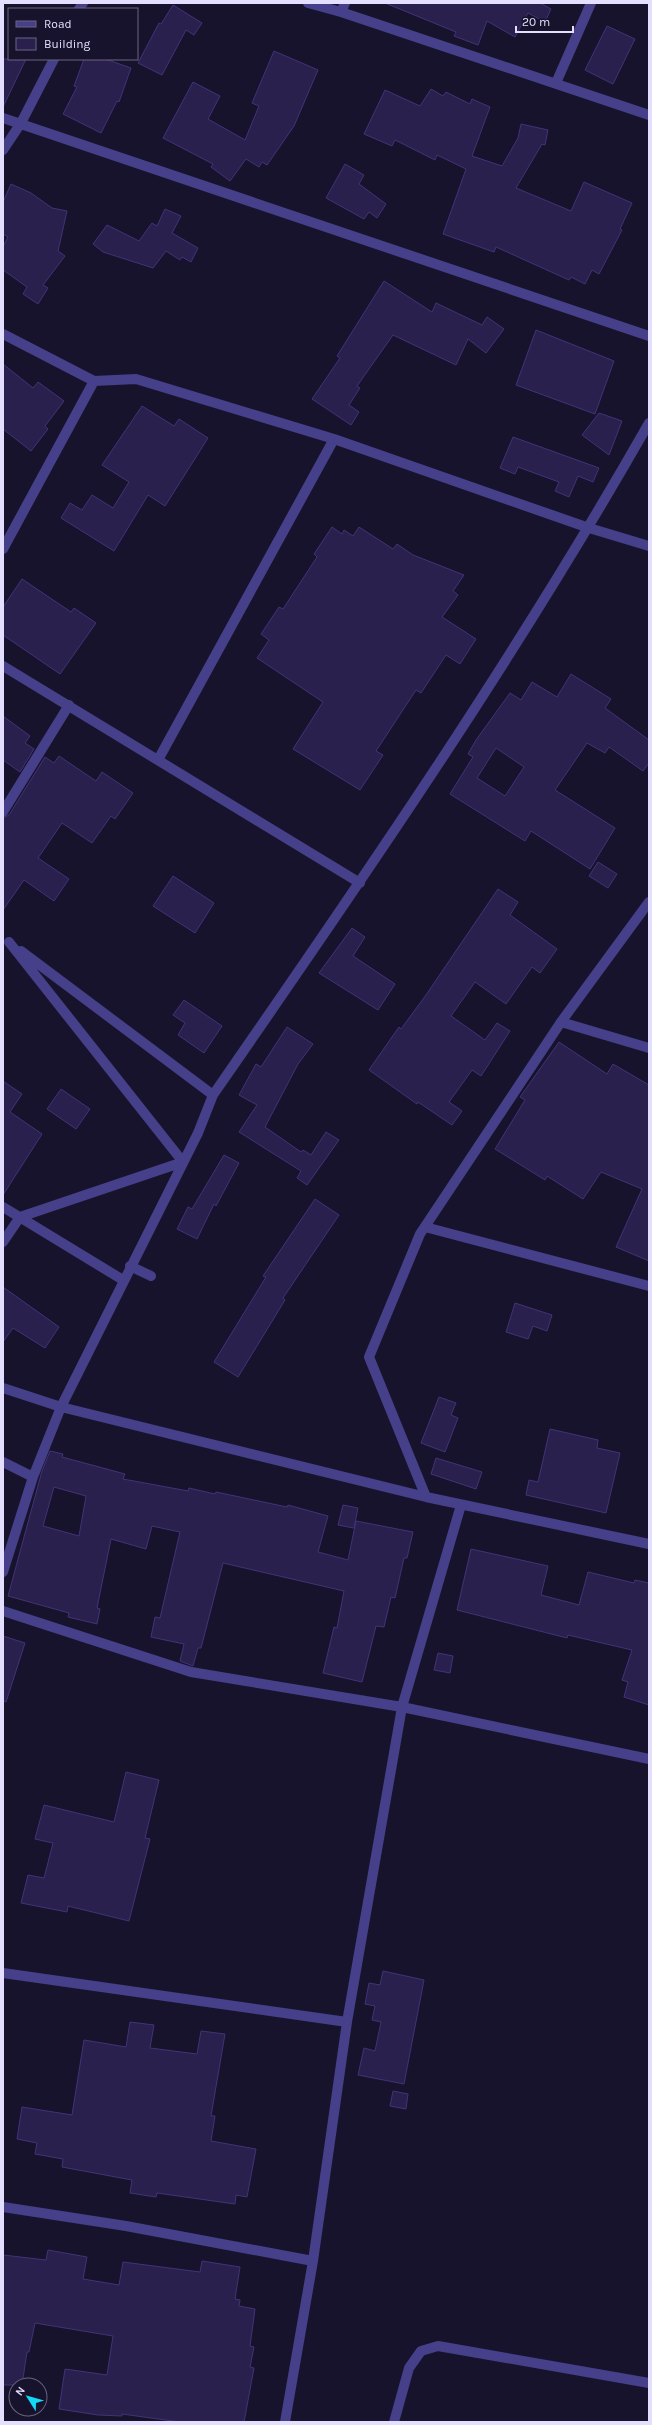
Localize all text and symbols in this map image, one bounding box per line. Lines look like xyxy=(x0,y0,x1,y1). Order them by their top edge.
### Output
legend xyxy=(8,8,138,60)
scale bar xyxy=(516,8,573,34)
text: 20 m xyxy=(522,15,550,29)
text: Road xyxy=(44,17,72,31)
text: Building xyxy=(44,37,91,51)
north arrow xyxy=(8,2377,48,2417)
text: N xyxy=(13,2384,28,2398)

